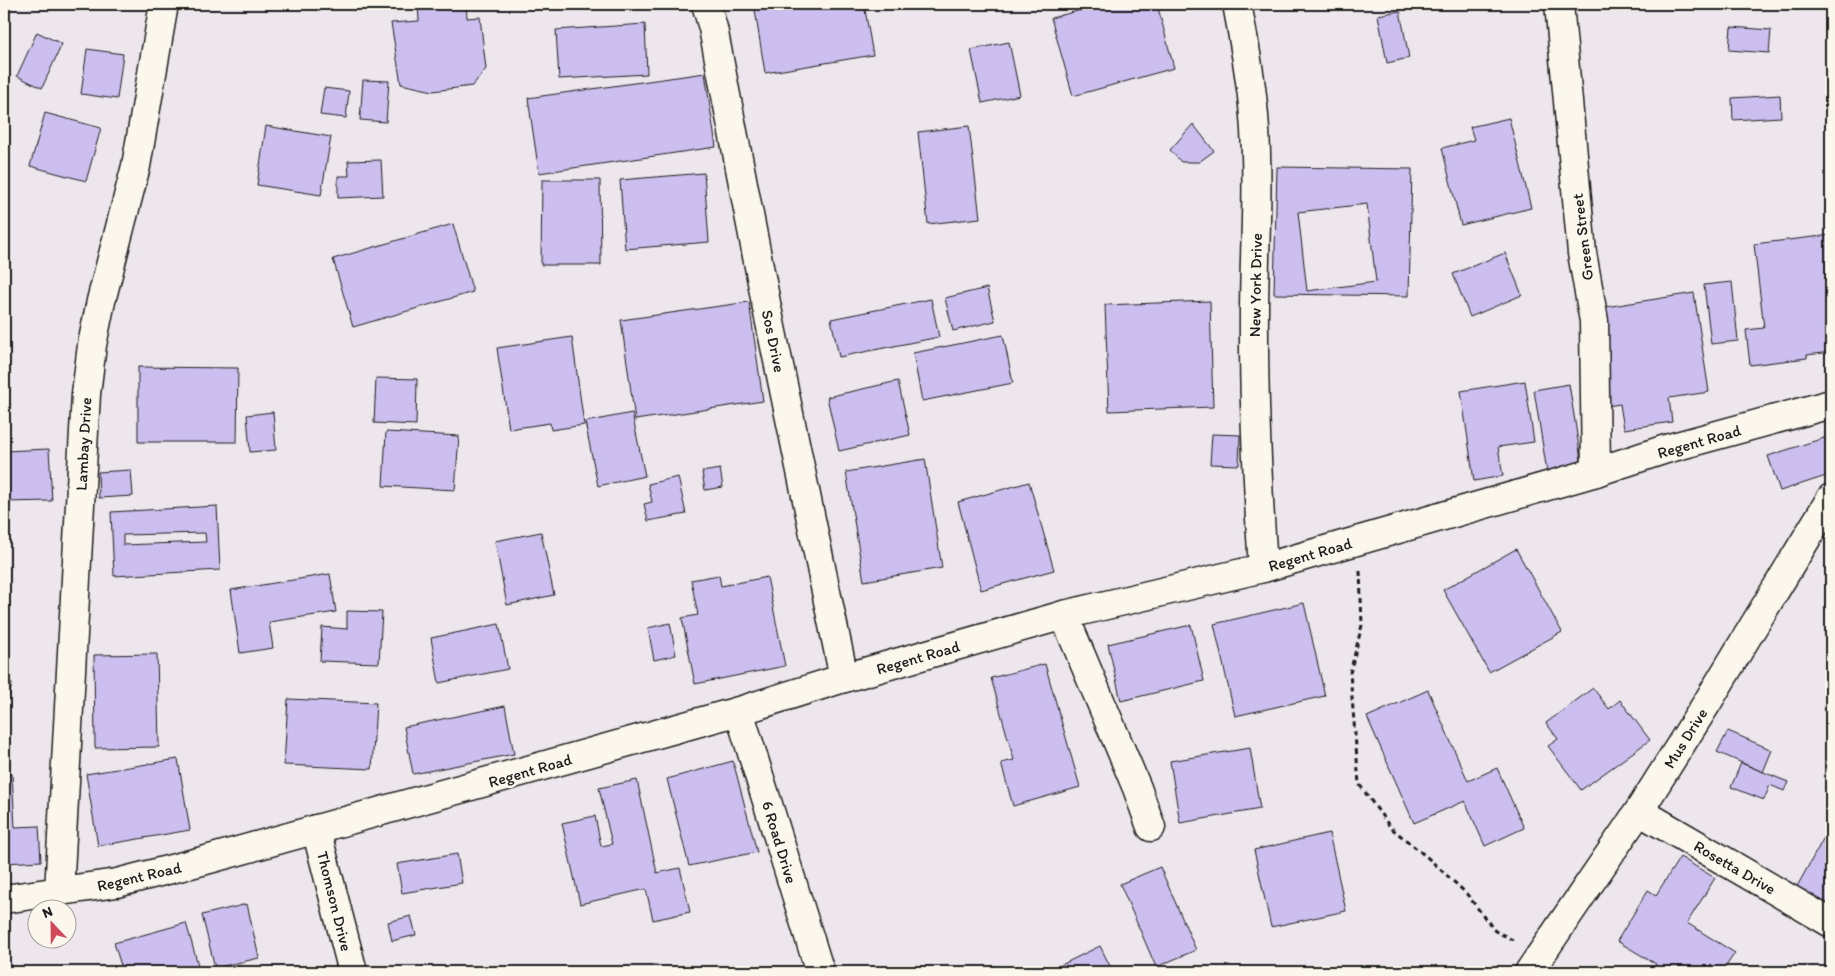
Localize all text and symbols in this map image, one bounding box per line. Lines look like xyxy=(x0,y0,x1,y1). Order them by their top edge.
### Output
street label: Green Street xyxy=(1568,192,1597,281)
street label: New York Drive xyxy=(1245,233,1266,337)
street label: Sos Drive xyxy=(758,308,789,374)
street label: Lambay Drive xyxy=(72,397,95,491)
street label: Regent Road xyxy=(1655,420,1743,462)
street label: Regent Road xyxy=(1266,533,1354,575)
street label: Regent Road xyxy=(874,636,962,678)
street label: Mus Drive xyxy=(1659,704,1712,772)
street label: Regent Road xyxy=(486,749,574,791)
street label: 6 Road Drive xyxy=(758,799,801,886)
street label: Rosetta Drive xyxy=(1690,836,1779,899)
street label: Thomson Drive xyxy=(313,849,356,953)
street label: Regent Road xyxy=(95,858,183,895)
north arrow xyxy=(28,898,78,948)
text: N xyxy=(40,903,55,922)

